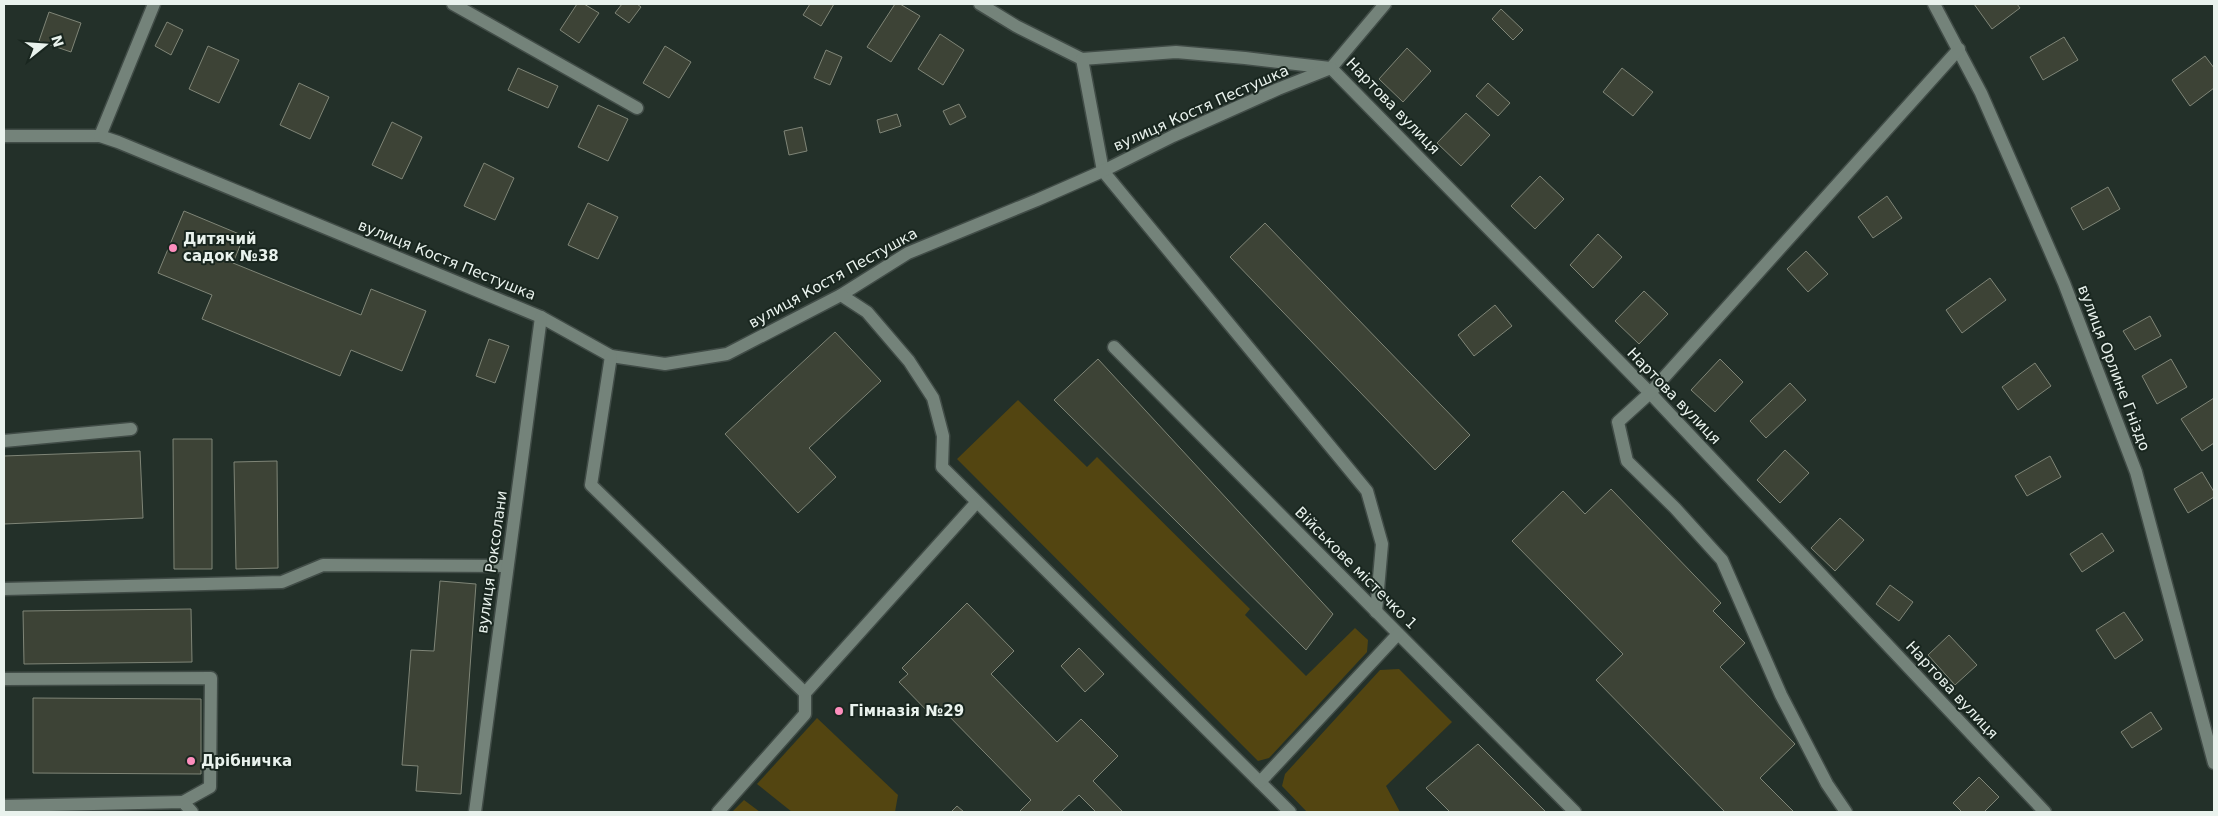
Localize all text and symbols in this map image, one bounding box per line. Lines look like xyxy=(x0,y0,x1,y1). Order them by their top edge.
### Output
north arrow xyxy=(20,20,70,70)
text: N xyxy=(48,33,67,49)
street label: Нартова вулиця xyxy=(1342,54,1444,158)
street label: вулиця Костя Пестушка xyxy=(1111,61,1291,155)
street label: вулиця Костя Пестушка xyxy=(356,216,538,304)
street label: вулиця Костя Пестушка xyxy=(746,224,920,332)
place label: Дитячий садок №38 xyxy=(183,230,279,265)
marker: Дитячий садок №38 xyxy=(167,242,179,254)
street label: вулиця Орлине Гніздо xyxy=(2074,283,2154,453)
street label: Нартова вулиця xyxy=(1623,344,1725,448)
street label: вулиця Роксолани xyxy=(473,489,511,635)
street label: Військове містечко 1 xyxy=(1291,503,1421,633)
street label: Нартова вулиця xyxy=(1902,637,2002,743)
place label: Гімназія №29 xyxy=(849,702,964,720)
marker: Гімназія №29 xyxy=(833,705,845,717)
place label: Дрібничка xyxy=(201,752,292,770)
marker: Дрібничка xyxy=(185,755,197,767)

